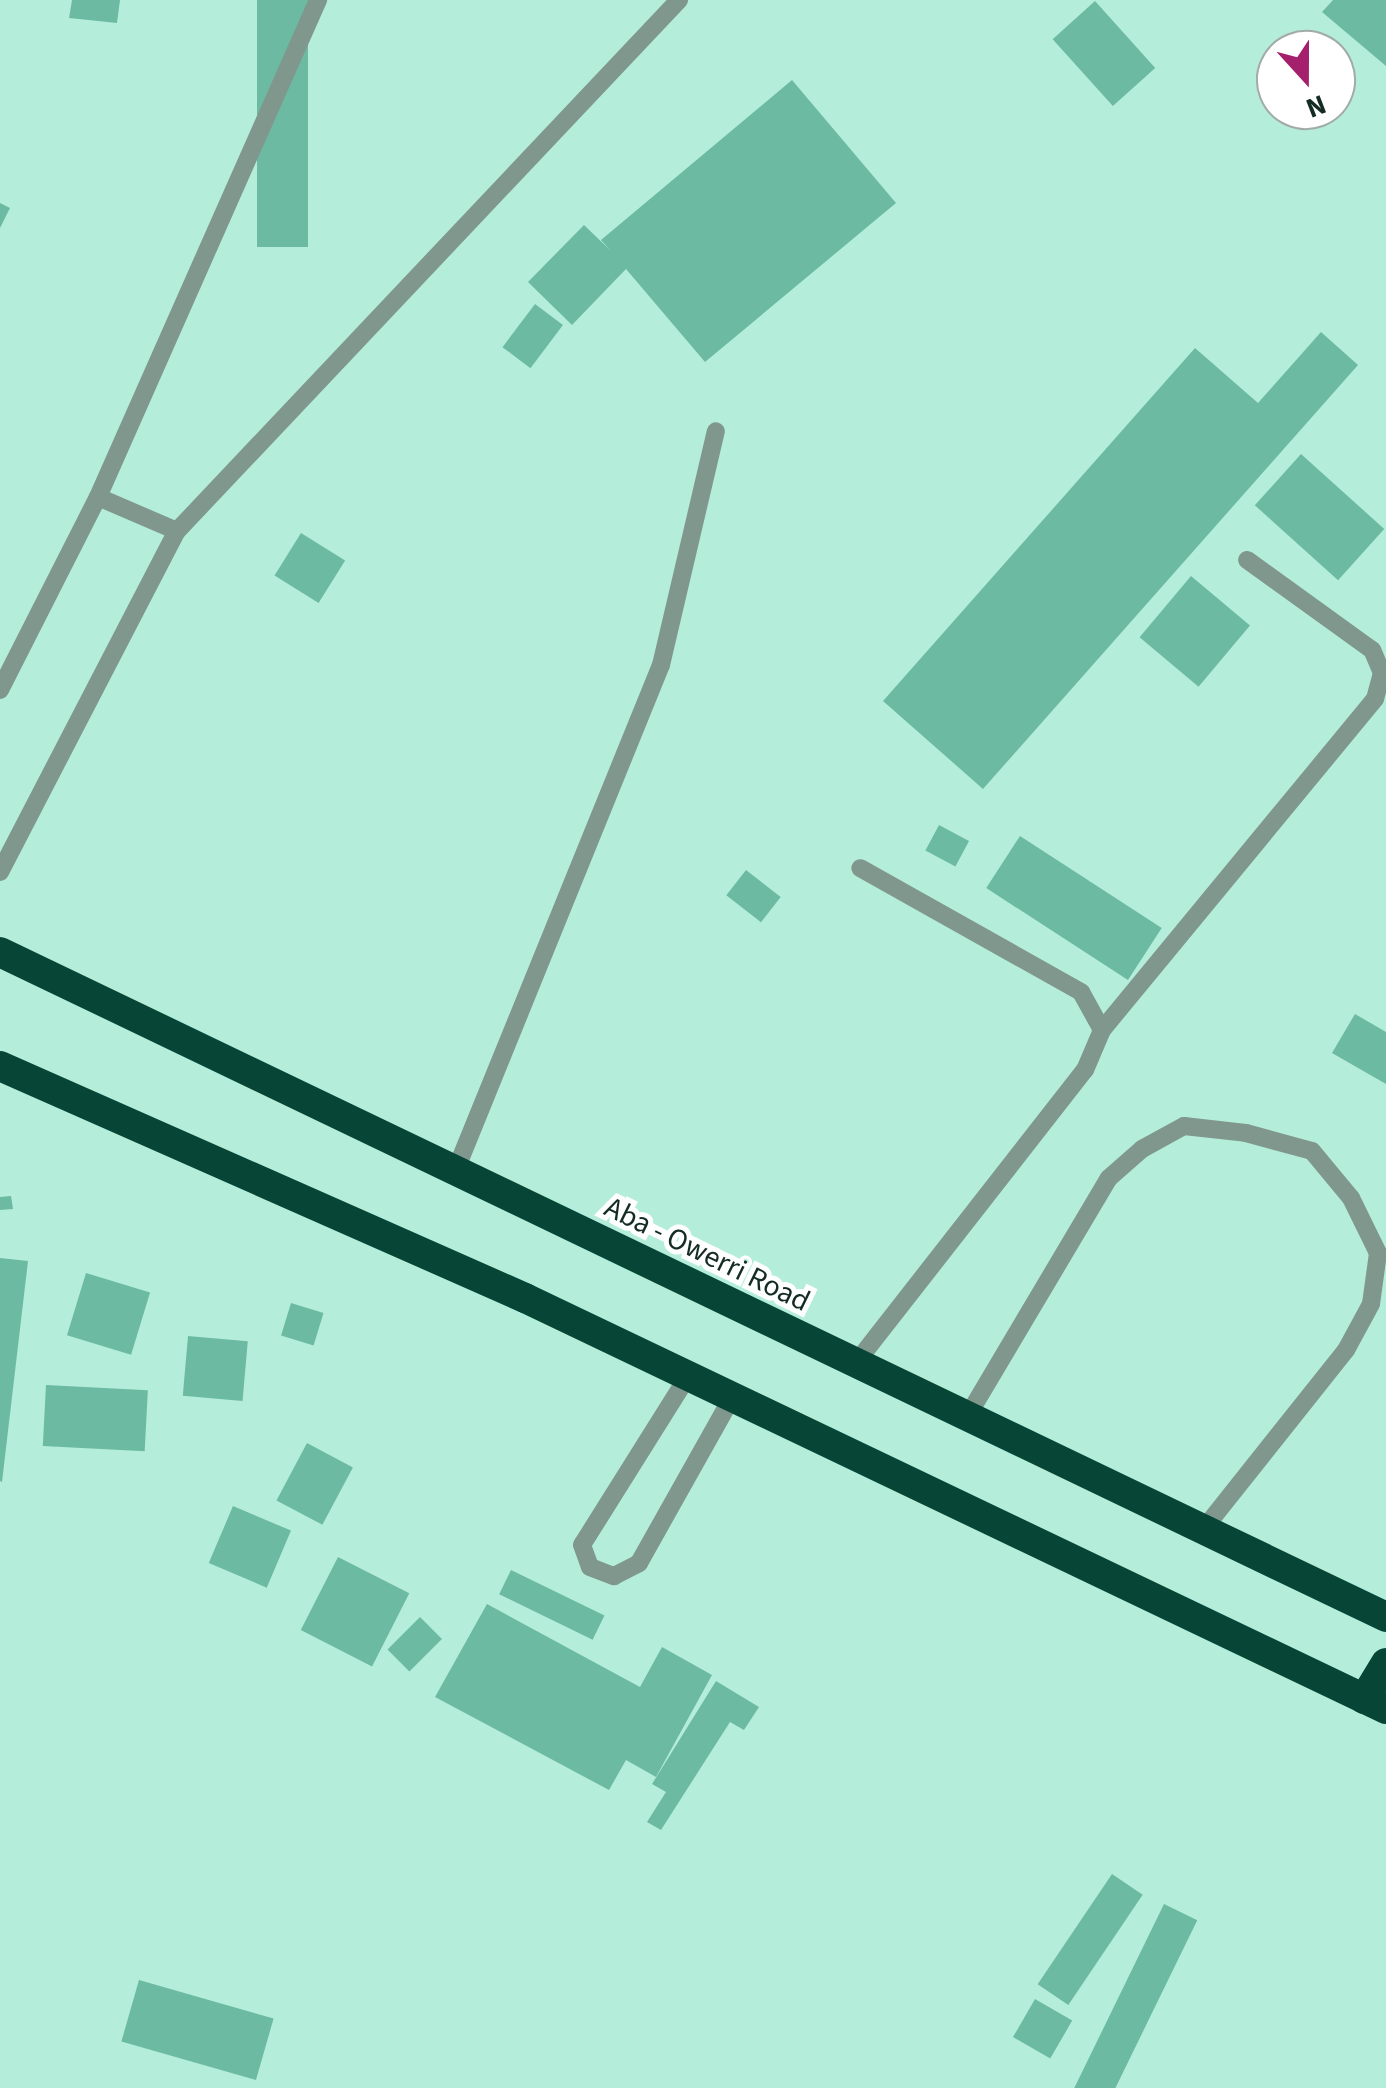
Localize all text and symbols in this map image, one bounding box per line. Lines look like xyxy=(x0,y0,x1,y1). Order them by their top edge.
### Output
north arrow xyxy=(1256,30,1356,130)
text: N xyxy=(1300,84,1332,128)
street label: Aba - Owerri Road xyxy=(599,1190,815,1320)

